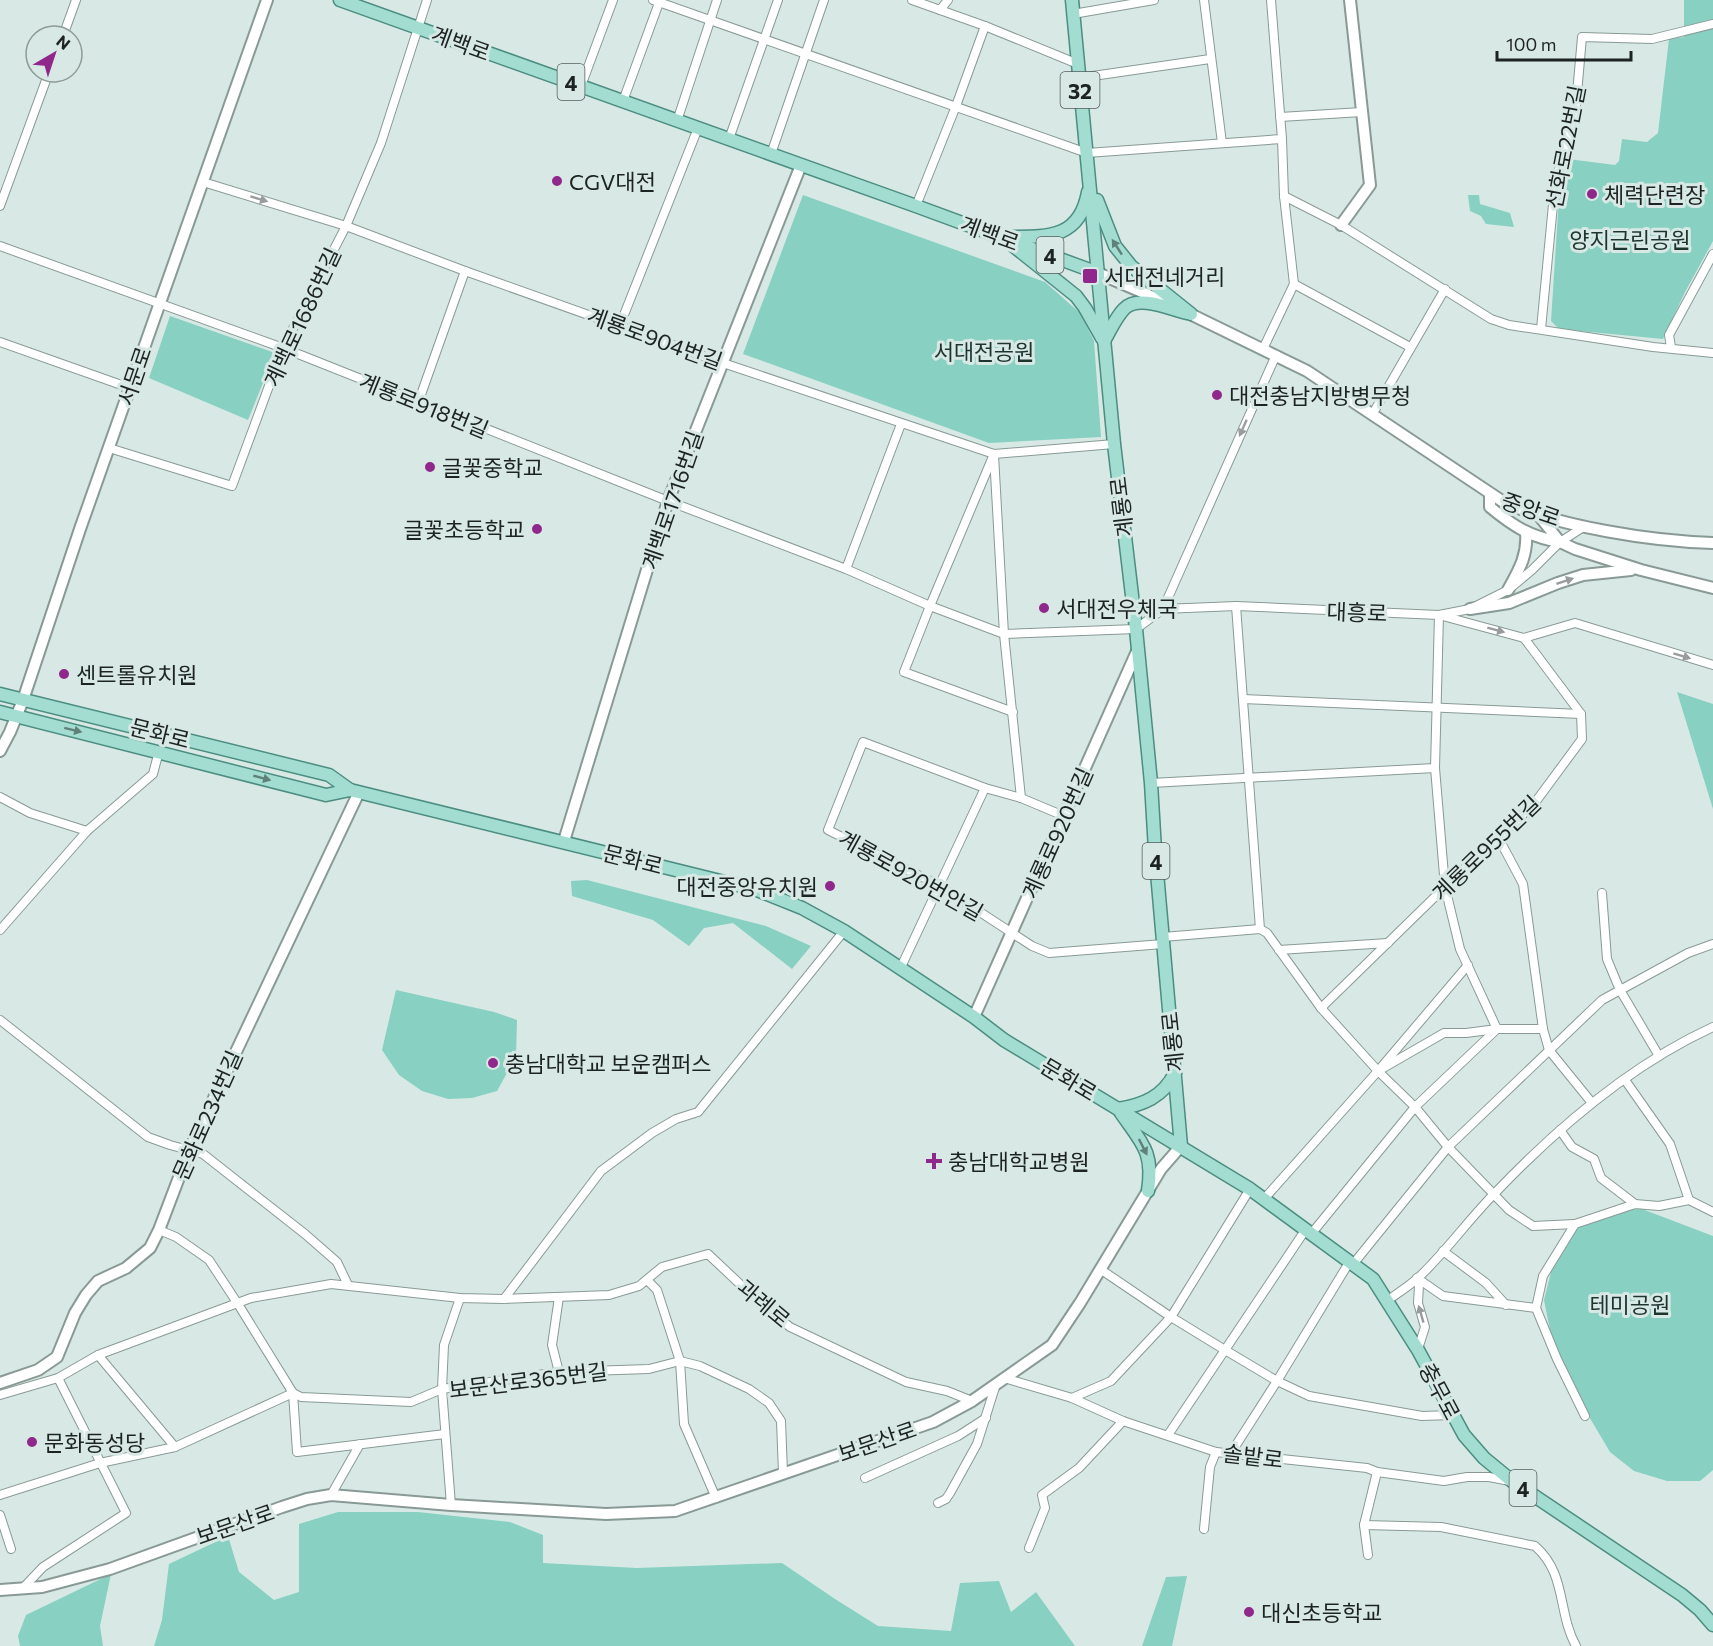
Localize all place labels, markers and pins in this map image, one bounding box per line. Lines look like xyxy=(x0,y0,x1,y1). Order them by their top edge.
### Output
place label: CGV대전 xyxy=(569,168,656,195)
marker: CGV대전 xyxy=(550,174,564,188)
place label: 체력단련장 xyxy=(1604,181,1705,208)
marker: 체력단련장 xyxy=(1585,187,1599,201)
place label: 서대전네거리 xyxy=(1104,263,1225,290)
marker: 서대전네거리 xyxy=(1081,267,1099,285)
place label: 대전충남지방병무청 xyxy=(1229,382,1411,409)
marker: 대전충남지방병무청 xyxy=(1210,388,1224,402)
place label: 글꽃중학교 xyxy=(442,454,543,481)
marker: 글꽃중학교 xyxy=(423,460,437,474)
place label: 글꽃초등학교 xyxy=(404,516,525,543)
marker: 글꽃초등학교 xyxy=(530,522,544,536)
place label: 서대전우체국 xyxy=(1056,595,1177,622)
marker: 서대전우체국 xyxy=(1037,601,1051,615)
place label: 센트롤유치원 xyxy=(76,661,197,688)
marker: 센트롤유치원 xyxy=(57,667,71,681)
place label: 대전중앙유치원 xyxy=(676,873,818,900)
marker: 대전중앙유치원 xyxy=(823,879,837,893)
place label: 충남대학교 보운캠퍼스 xyxy=(505,1050,712,1077)
marker: 충남대학교 보운캠퍼스 xyxy=(486,1056,500,1070)
place label: 충남대학교병원 xyxy=(948,1148,1090,1175)
marker: 충남대학교병원 xyxy=(925,1152,943,1170)
place label: 문화동성당 xyxy=(44,1429,145,1456)
marker: 문화동성당 xyxy=(25,1435,39,1449)
place label: 대신초등학교 xyxy=(1261,1599,1382,1626)
marker: 대신초등학교 xyxy=(1242,1605,1256,1619)

